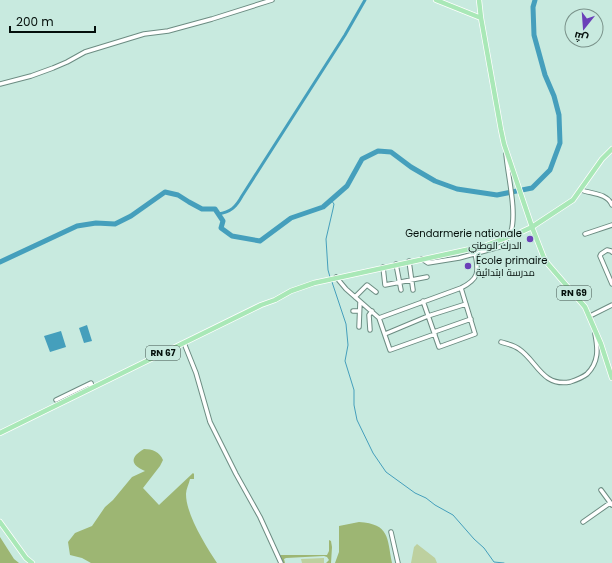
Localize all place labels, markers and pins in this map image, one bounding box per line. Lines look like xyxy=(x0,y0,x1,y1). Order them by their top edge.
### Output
place label: Gendarmerie nationale الدرك الوطني xyxy=(405,226,522,253)
marker: Gendarmerie nationale الدرك الوطني xyxy=(525,234,535,244)
place label: École primaire مدرسة ابتدائية xyxy=(476,253,547,280)
marker: École primaire مدرسة ابتدائية xyxy=(463,261,473,271)

